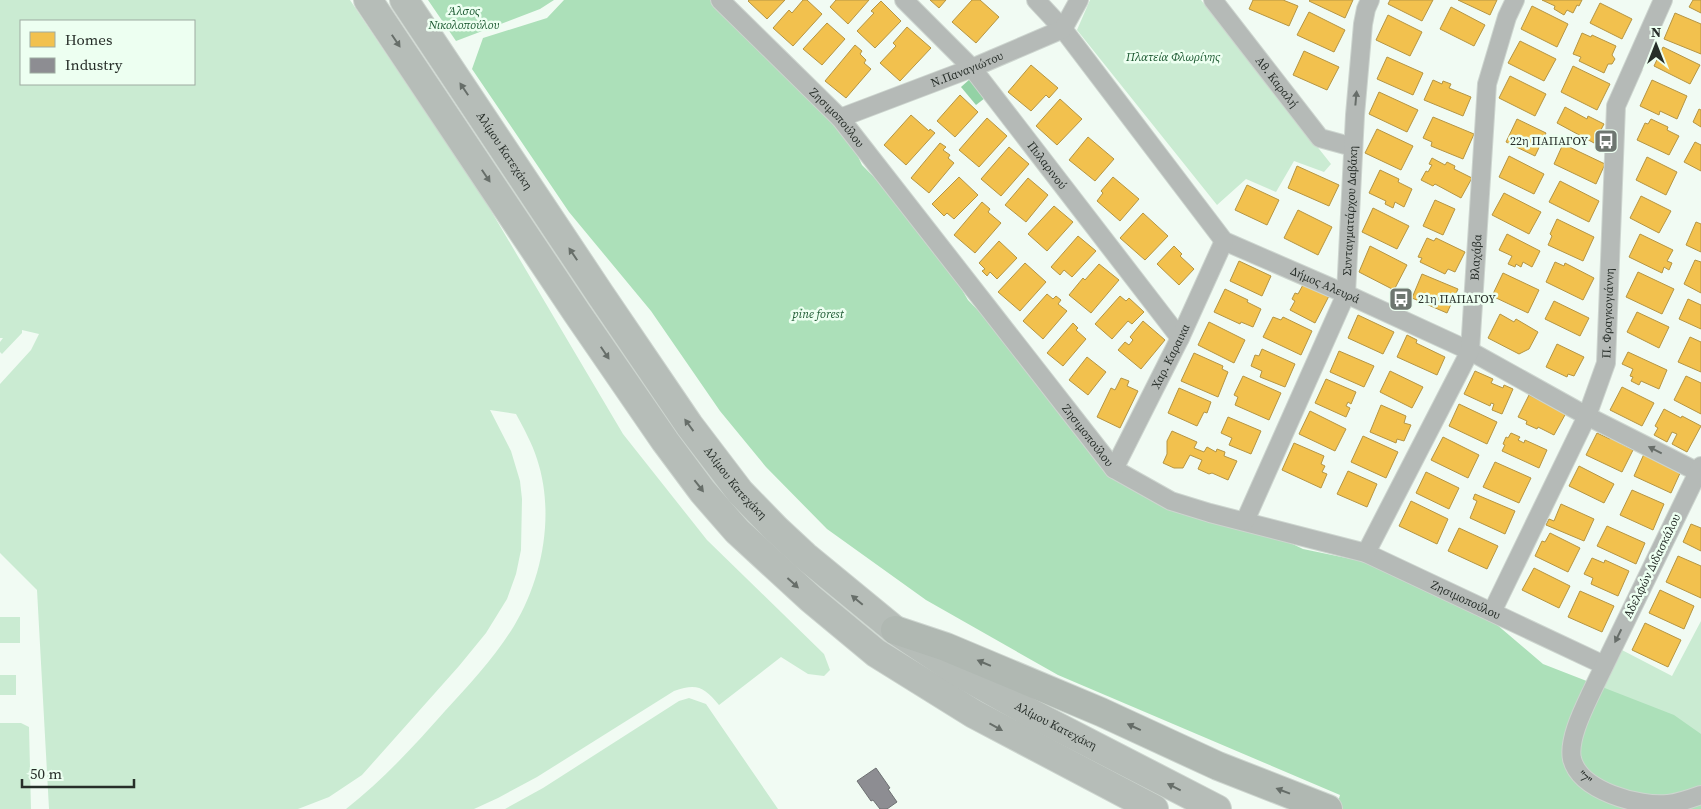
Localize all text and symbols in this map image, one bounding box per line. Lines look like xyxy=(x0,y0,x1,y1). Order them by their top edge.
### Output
park label: Άλσος Νικολοπούλου xyxy=(427,3,500,33)
legend xyxy=(20,20,195,85)
north arrow xyxy=(1631,20,1681,70)
text: N xyxy=(1651,22,1661,42)
text: Homes xyxy=(65,29,112,50)
one-way arrow xyxy=(391,34,400,47)
street label: Ν.Παναγιώτου xyxy=(928,48,1006,91)
park label: Πλατεία Φλωρίνης xyxy=(1125,49,1221,65)
street label: Αθ. Καραλή xyxy=(1252,53,1302,111)
text: Industry xyxy=(65,54,123,75)
one-way arrow xyxy=(459,83,468,96)
street label: Ζησιμοπούλου xyxy=(806,84,868,151)
one-way arrow xyxy=(1353,90,1361,106)
street label: Αλίμου Κατεχάκη xyxy=(473,109,536,193)
bus stop icon: 22η ΠΑΠΑΓΟΥ xyxy=(1593,128,1619,154)
place label: 22η ΠΑΠΑΓΟΥ xyxy=(1510,133,1588,149)
street label: Πυλαρινού xyxy=(1023,138,1070,192)
street label: Συνταγματάρχου Δαβάκη xyxy=(1339,145,1361,276)
one-way arrow xyxy=(481,169,491,182)
street label: Βλαχάβα xyxy=(1467,234,1485,281)
one-way arrow xyxy=(568,247,578,261)
street label: Δήμος Αλευρά xyxy=(1288,263,1363,307)
street label: Π. Φραγκογιάννη xyxy=(1598,268,1618,359)
bus stop icon: 21η ΠΑΠΑΓΟΥ xyxy=(1388,286,1414,312)
place label: 21η ΠΑΠΑΓΟΥ xyxy=(1418,291,1496,307)
park label: pine forest xyxy=(791,306,845,322)
street label: Χαρ. Καραικα xyxy=(1148,321,1193,392)
one-way arrow xyxy=(600,347,610,360)
street label: Ζησιμοπούλου xyxy=(1058,401,1117,470)
one-way arrow xyxy=(684,418,694,432)
street label: Αλίμου Κατεχάκη xyxy=(700,443,770,523)
one-way arrow xyxy=(1648,446,1662,454)
one-way arrow xyxy=(693,479,704,492)
street label: Αδελφών Διδασκάλου xyxy=(1620,511,1684,621)
street label: Ζησιμοπούλου xyxy=(1428,577,1503,623)
one-way arrow xyxy=(787,578,800,589)
one-way arrow xyxy=(850,594,863,605)
one-way arrow xyxy=(1614,629,1622,643)
one-way arrow xyxy=(977,659,991,667)
street label: Αλίμου Κατεχάκη xyxy=(1012,698,1100,754)
one-way arrow xyxy=(1127,722,1141,730)
one-way arrow xyxy=(989,723,1003,731)
scale bar xyxy=(22,756,135,788)
text: 50 m xyxy=(30,763,62,784)
street label: "7" xyxy=(1573,768,1595,789)
one-way arrow xyxy=(1167,783,1181,791)
one-way arrow xyxy=(1275,787,1290,795)

